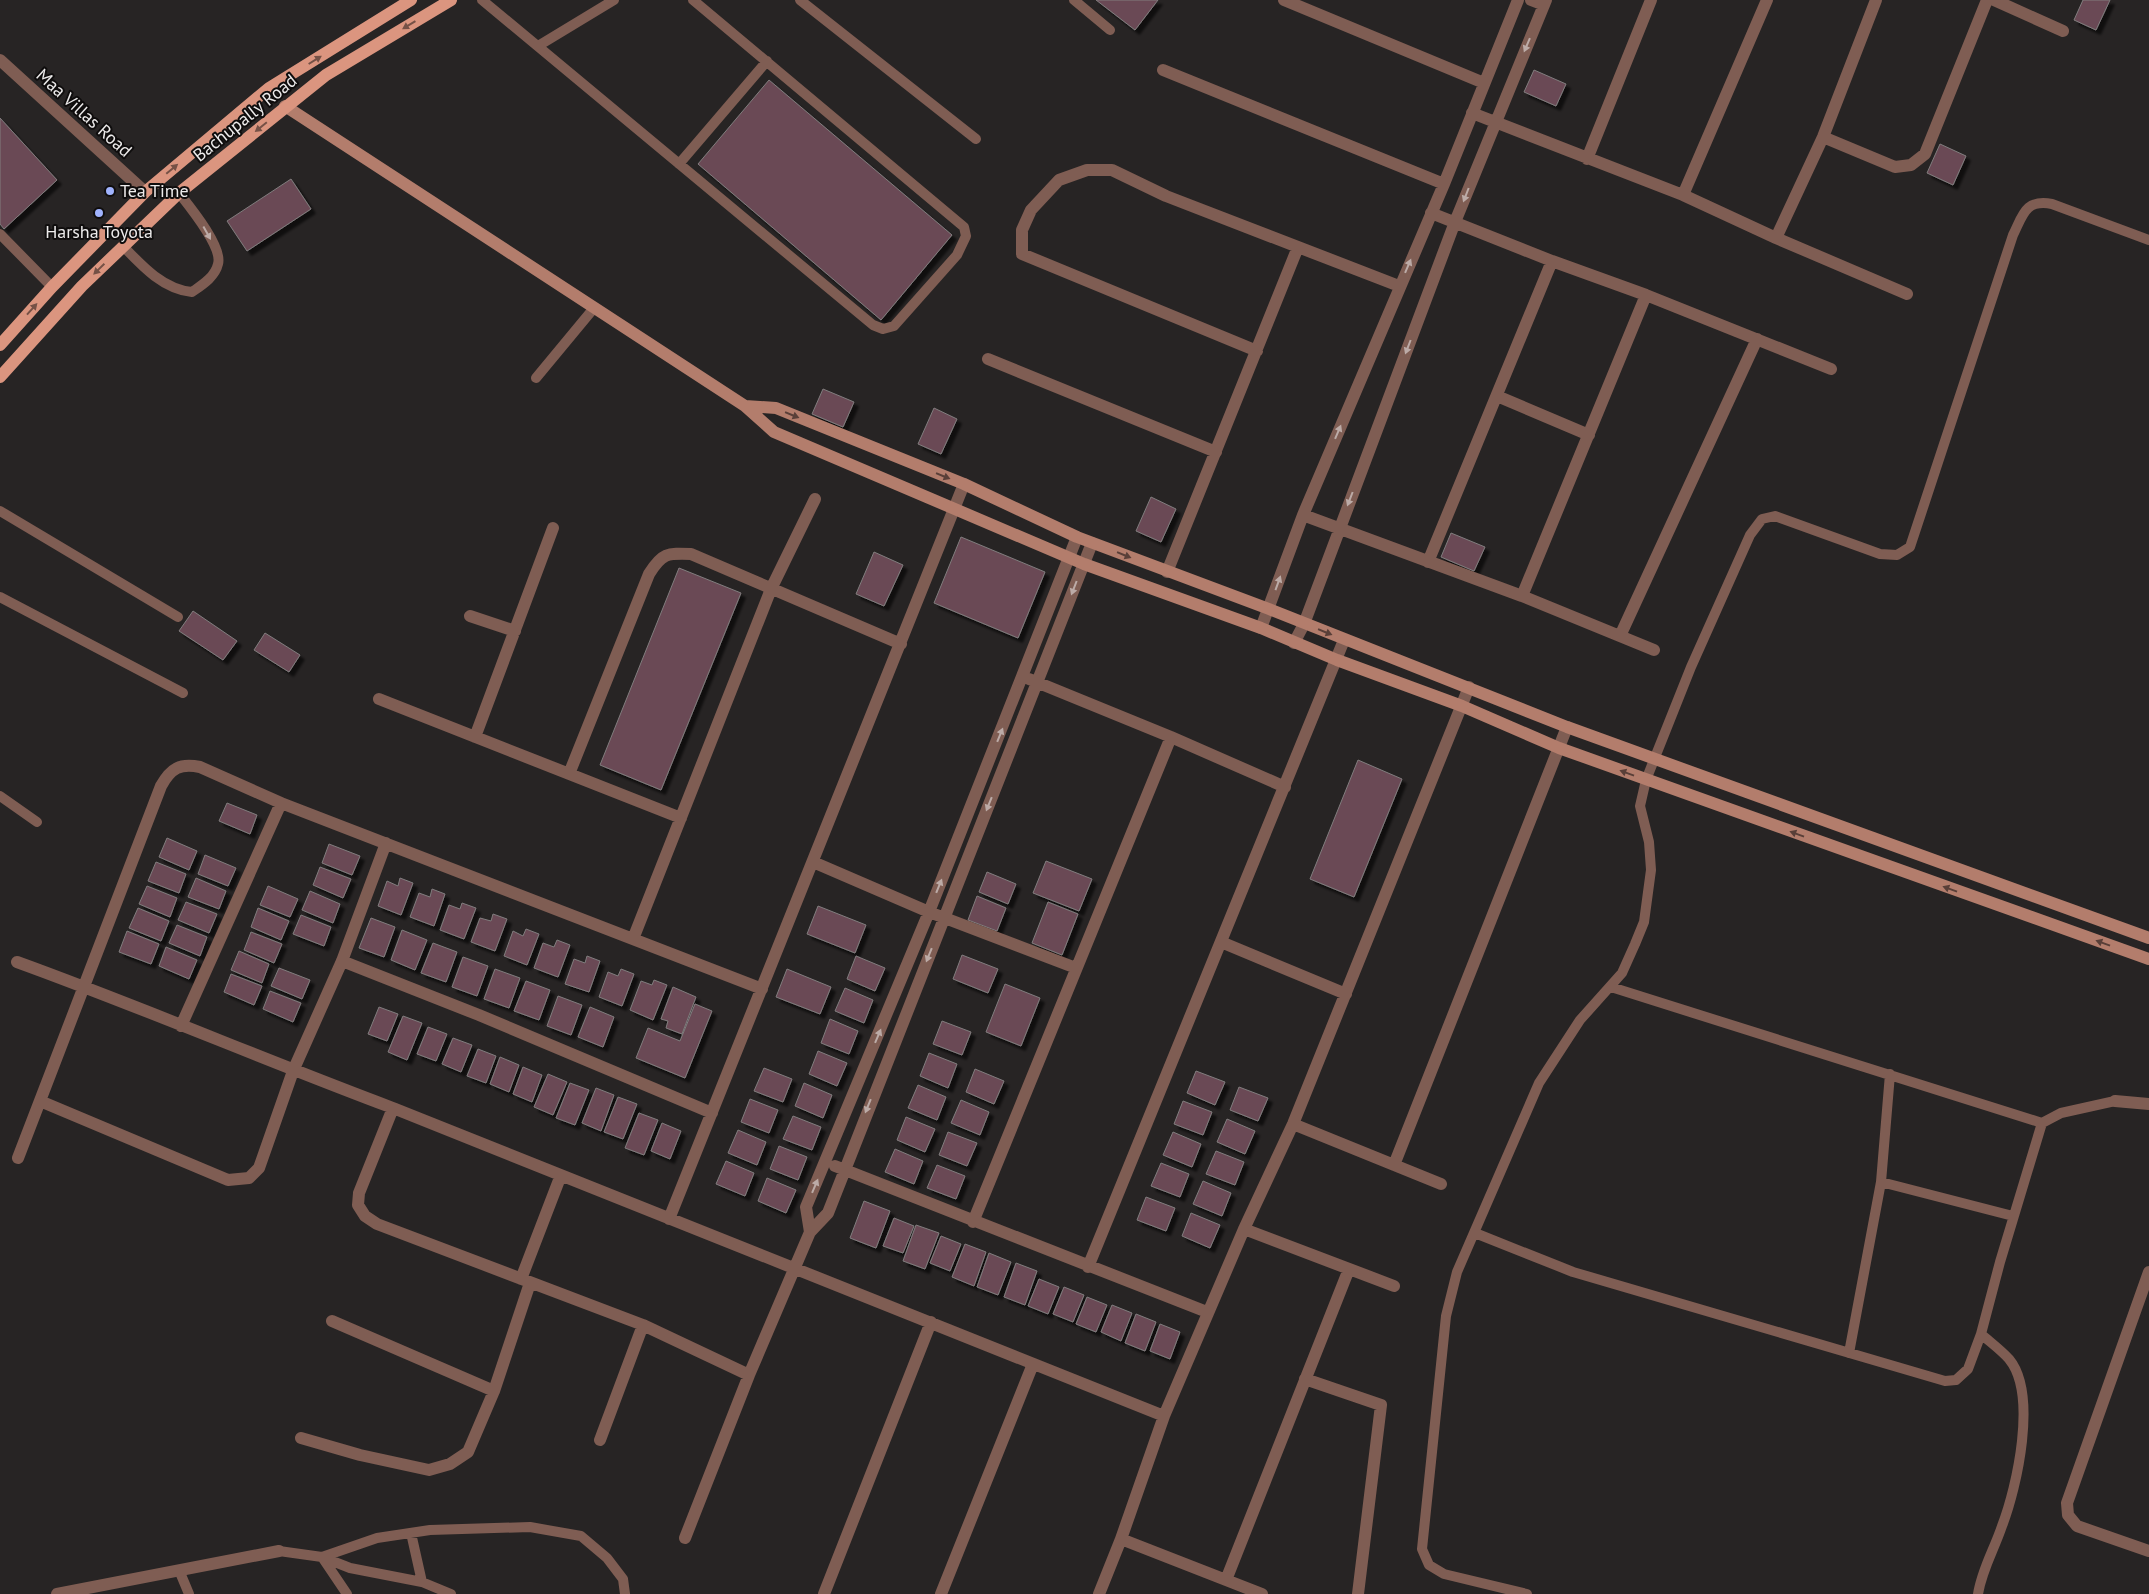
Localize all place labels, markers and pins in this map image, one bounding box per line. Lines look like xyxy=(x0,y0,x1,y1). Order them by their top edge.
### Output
place label: Tea Time xyxy=(120,179,189,202)
marker: Tea Time xyxy=(104,185,116,197)
marker: Harsha Toyota xyxy=(93,207,105,219)
place label: Harsha Toyota xyxy=(45,220,153,243)

